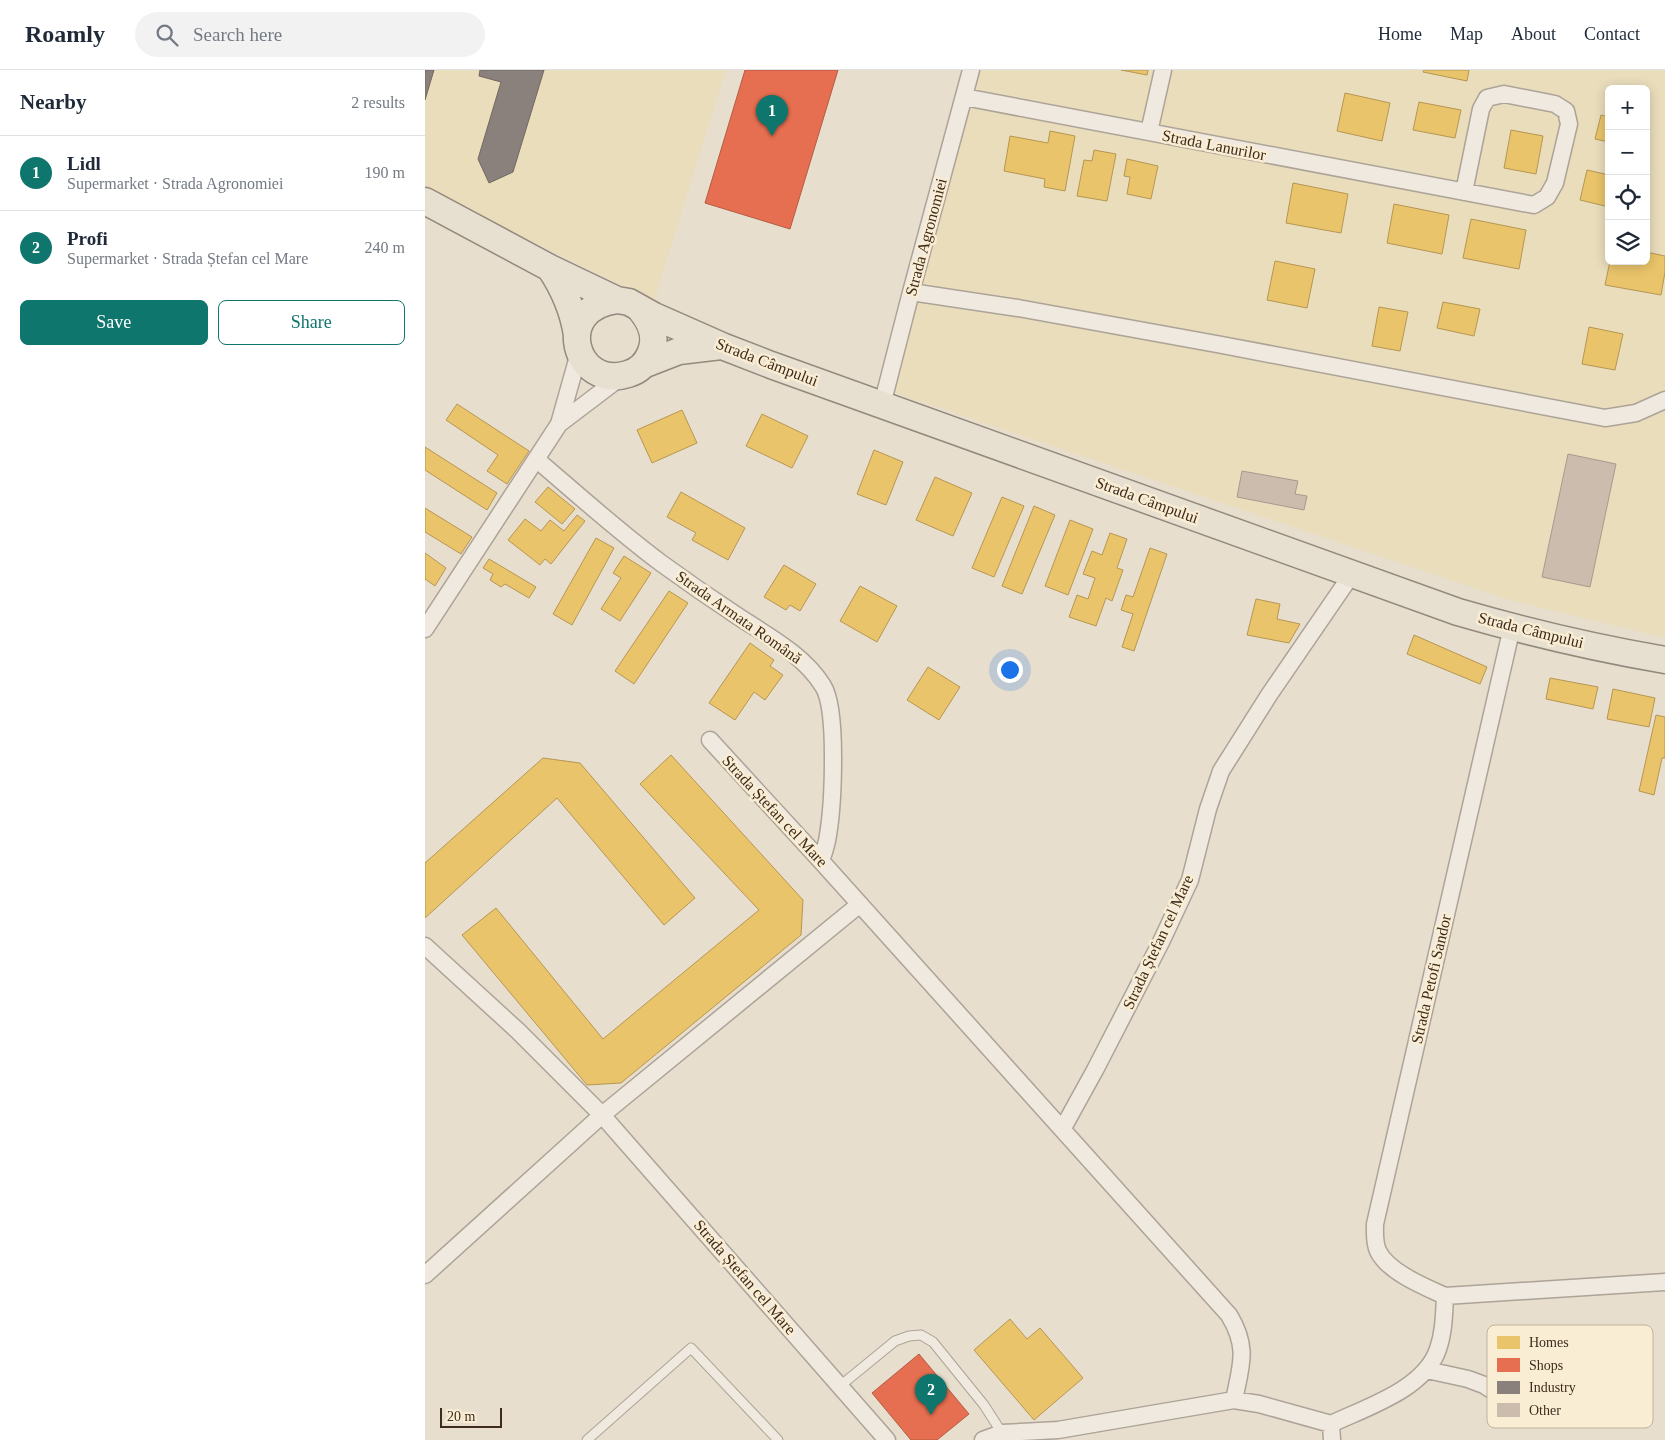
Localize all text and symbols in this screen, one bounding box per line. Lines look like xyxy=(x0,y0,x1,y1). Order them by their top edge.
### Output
search box xyxy=(135,12,485,57)
text: Roamly xyxy=(25,21,105,47)
icon: search xyxy=(153,21,181,49)
text: Search here xyxy=(193,24,282,45)
text: Home xyxy=(1378,24,1422,44)
text: Map xyxy=(1450,24,1483,44)
text: About xyxy=(1511,24,1556,44)
text: Contact xyxy=(1584,24,1640,44)
map controls xyxy=(1605,85,1650,265)
button: + xyxy=(1605,85,1650,130)
text: Nearby xyxy=(20,90,87,114)
text: 2 results xyxy=(351,94,405,111)
pin: 1 xyxy=(756,95,788,136)
street label: Strada Lanurilor xyxy=(1161,127,1268,164)
button: − xyxy=(1605,130,1650,175)
text: Lidl xyxy=(67,153,101,174)
text: 1 xyxy=(32,164,40,181)
text: 190 m xyxy=(365,164,405,181)
text: Supermarket · Strada Agronomiei xyxy=(67,175,283,192)
button: locate xyxy=(1605,175,1650,220)
street label: Strada Agronomiei xyxy=(902,176,951,298)
button: layers xyxy=(1605,220,1650,265)
text: Profi xyxy=(67,228,108,249)
text: 2 xyxy=(32,239,40,256)
text: 240 m xyxy=(365,239,405,256)
text: Supermarket · Strada Ștefan cel Mare xyxy=(67,250,308,267)
button: Save xyxy=(20,300,208,345)
button: Share xyxy=(218,300,405,345)
street label: Strada Câmpului xyxy=(713,335,821,390)
street label: Strada Câmpului xyxy=(1093,474,1201,528)
street label: Strada Armata Română xyxy=(673,567,805,667)
street label: Strada Câmpului xyxy=(1476,609,1586,652)
your location xyxy=(997,657,1023,683)
street label: Strada Ștefan cel Mare xyxy=(718,752,831,871)
street label: Strada Ștefan cel Mare xyxy=(1119,872,1197,1012)
street label: Strada Petofi Sandor xyxy=(1408,912,1454,1045)
street label: Strada Ștefan cel Mare xyxy=(690,1216,799,1338)
legend xyxy=(1487,1325,1653,1428)
text: Homes xyxy=(1529,1335,1569,1350)
text: Shops xyxy=(1529,1358,1563,1373)
pin: 2 xyxy=(915,1374,947,1415)
text: Industry xyxy=(1529,1380,1576,1395)
text: Other xyxy=(1529,1403,1561,1418)
scale bar xyxy=(440,1405,503,1428)
text: 20 m xyxy=(447,1409,475,1424)

